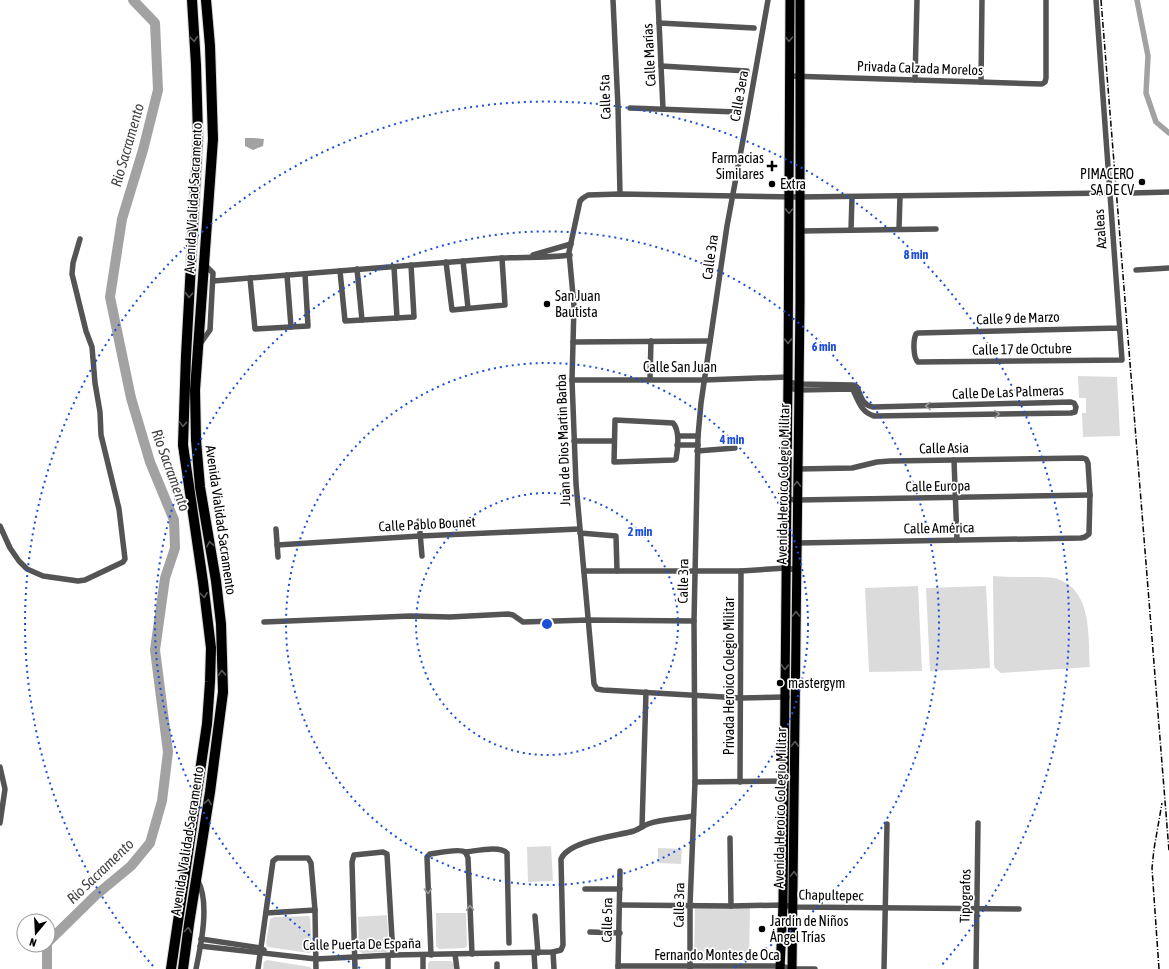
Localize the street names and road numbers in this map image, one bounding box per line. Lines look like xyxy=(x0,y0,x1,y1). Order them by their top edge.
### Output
street label: Calle Marías xyxy=(639,23,659,87)
street label: Privada Calzada Morelos xyxy=(857,58,983,78)
street label: Calle 3era xyxy=(727,69,751,123)
street label: Calle 5ta xyxy=(596,74,614,120)
street label: Avenida Vialidad Sacramento xyxy=(181,122,205,274)
street label: Azaleas xyxy=(1091,209,1109,249)
street label: Calle 3ra xyxy=(699,233,721,281)
street label: Calle 9 de Marzo xyxy=(976,309,1060,327)
street label: Calle 17 de Octubre xyxy=(972,340,1072,358)
street label: Calle San Juan xyxy=(643,359,717,375)
street label: Juan de Dios Martin Barba xyxy=(553,374,573,506)
street label: Calle De Las Palmeras xyxy=(952,382,1064,402)
street label: Avenida Heroico Colegio Militar xyxy=(774,403,792,565)
street label: Calle Asia xyxy=(919,440,969,456)
street label: Avenida Vialidad Sacramento xyxy=(203,444,239,596)
street label: Calle Europa xyxy=(905,477,971,495)
street label: Calle Pablo Bounet xyxy=(378,513,476,535)
street label: Calle América xyxy=(904,519,974,537)
street label: Calle 3ra xyxy=(675,558,691,604)
street label: Privada Heroico Colegio Militar xyxy=(721,596,737,755)
street label: Avenida Heroico Colegio Militar xyxy=(771,727,789,889)
street label: Avenida Vialidad Sacramento xyxy=(167,765,207,917)
street label: Tipografos xyxy=(957,869,973,923)
street label: Calle 3ra xyxy=(671,882,687,928)
street label: Chapultepec xyxy=(798,886,864,904)
street label: Calle 5ra xyxy=(599,897,615,943)
street label: Calle Puerta De España xyxy=(303,935,421,953)
street label: Fernando Montes de Oca xyxy=(654,947,780,963)

